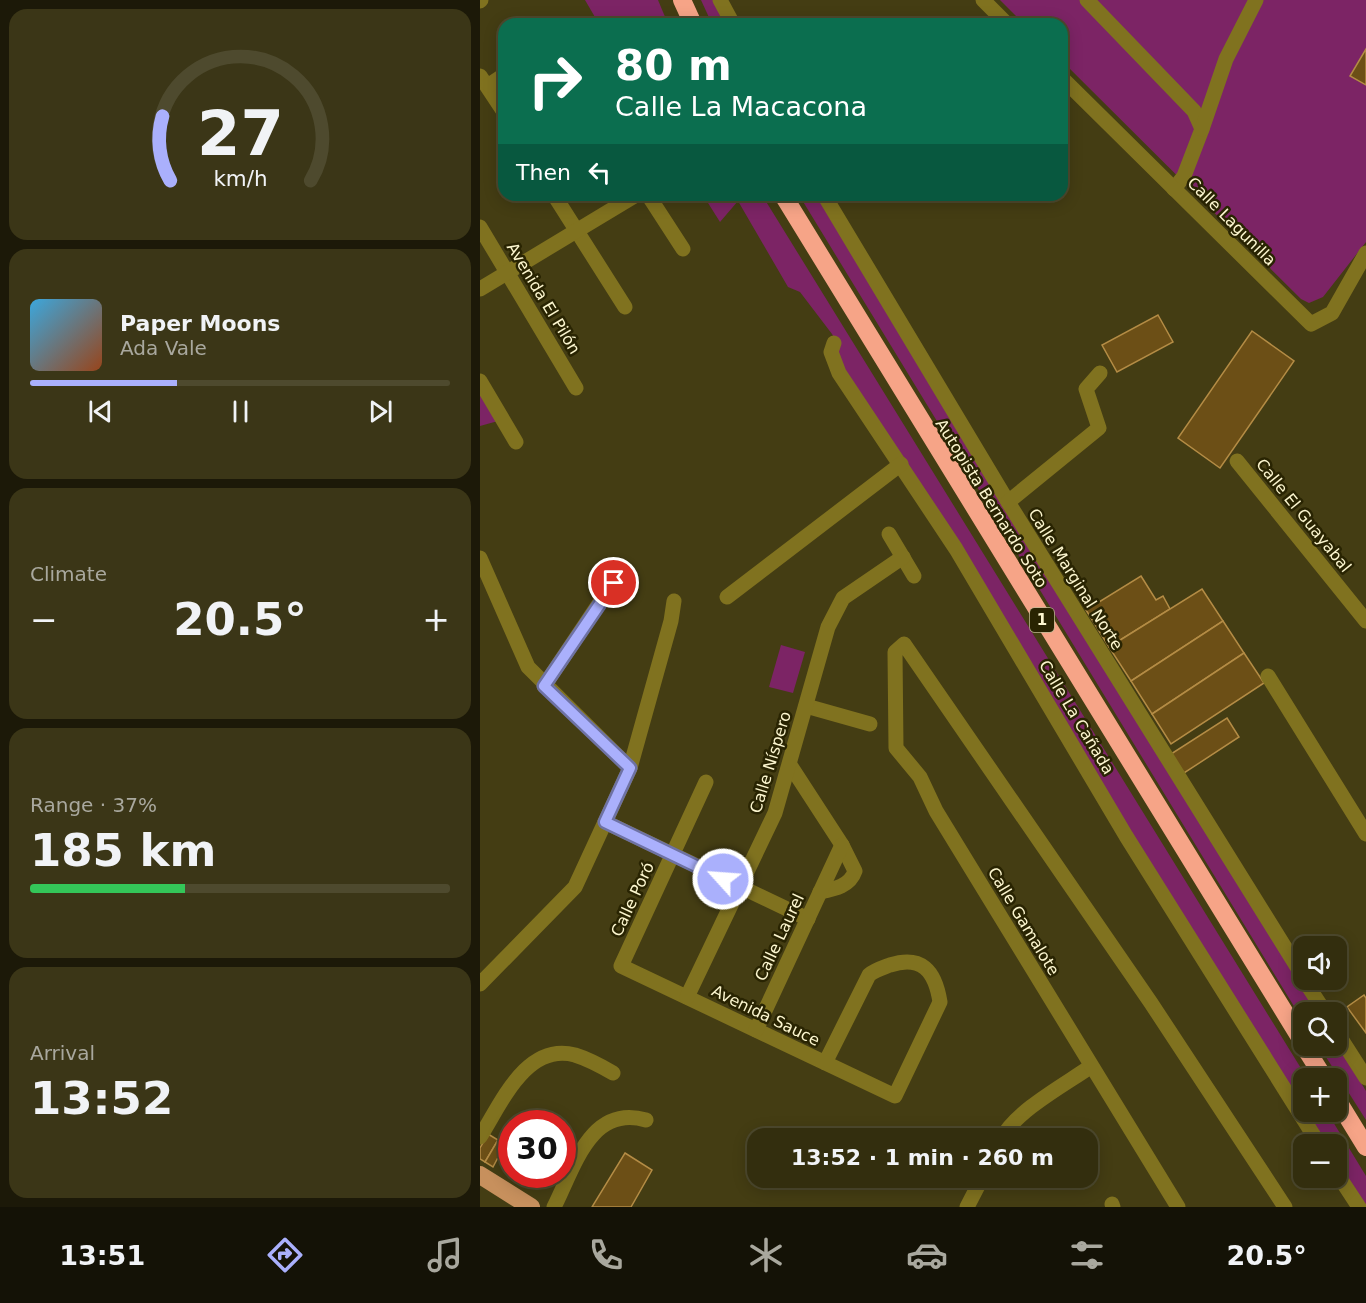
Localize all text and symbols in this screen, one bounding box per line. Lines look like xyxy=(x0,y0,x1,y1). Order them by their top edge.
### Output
text: 80 m xyxy=(615,41,732,90)
icon: right xyxy=(516,42,594,120)
text: Calle La Macacona xyxy=(615,91,867,122)
text: 27 xyxy=(197,97,283,170)
icon: left xyxy=(583,156,616,189)
text: Then xyxy=(516,160,571,185)
text: km/h xyxy=(213,167,267,192)
street label: Calle Lagunilla xyxy=(1184,173,1280,269)
street label: Avenida El Pilón xyxy=(503,239,584,357)
text: Paper Moons xyxy=(120,311,280,336)
text: Ada Vale xyxy=(120,336,207,360)
icon: previous xyxy=(84,395,117,428)
icon: pause xyxy=(224,395,257,428)
icon: next xyxy=(364,395,397,428)
street label: Autopista Bernardo Soto xyxy=(932,415,1051,591)
street label: Calle El Guayabal xyxy=(1252,455,1355,576)
street label: Calle Marginal Norte xyxy=(1024,505,1127,654)
pin xyxy=(588,557,639,608)
text: Climate xyxy=(30,562,107,586)
icon: arrive xyxy=(597,566,630,599)
text: 20.5° xyxy=(173,593,307,646)
text: − xyxy=(30,600,58,639)
text: + xyxy=(422,600,450,639)
road number: 1 xyxy=(1030,608,1054,632)
street label: Calle La Cañada xyxy=(1035,657,1118,778)
street label: Calle Níspero xyxy=(746,709,795,815)
text: Range · 37% xyxy=(30,793,157,817)
text: 185 km xyxy=(30,824,216,877)
position arrow xyxy=(691,847,755,911)
street label: Calle Poró xyxy=(607,859,658,939)
street label: Calle Gamalote xyxy=(984,864,1063,979)
street label: Calle Laurel xyxy=(751,891,808,984)
map controls xyxy=(1293,936,1347,1188)
button: sound xyxy=(1293,936,1347,990)
street label: Avenida Sauce xyxy=(709,981,823,1050)
button: search xyxy=(1293,1002,1347,1056)
text: Arrival xyxy=(30,1041,95,1065)
button: + xyxy=(1293,1068,1347,1122)
text: 13:52 xyxy=(30,1072,173,1125)
speed limit sign: 30 xyxy=(498,1110,576,1188)
button: − xyxy=(1293,1134,1347,1188)
text: 13:52 · 1 min · 260 m xyxy=(791,1145,1054,1170)
icon: directions xyxy=(264,1234,306,1276)
icon: music xyxy=(424,1234,466,1276)
icon: phone xyxy=(585,1234,627,1276)
icon: climate xyxy=(745,1234,787,1276)
icon: car xyxy=(906,1234,948,1276)
icon: filters xyxy=(1066,1234,1108,1276)
text: 13:51 xyxy=(59,1240,145,1271)
text: 20.5° xyxy=(1227,1240,1307,1271)

